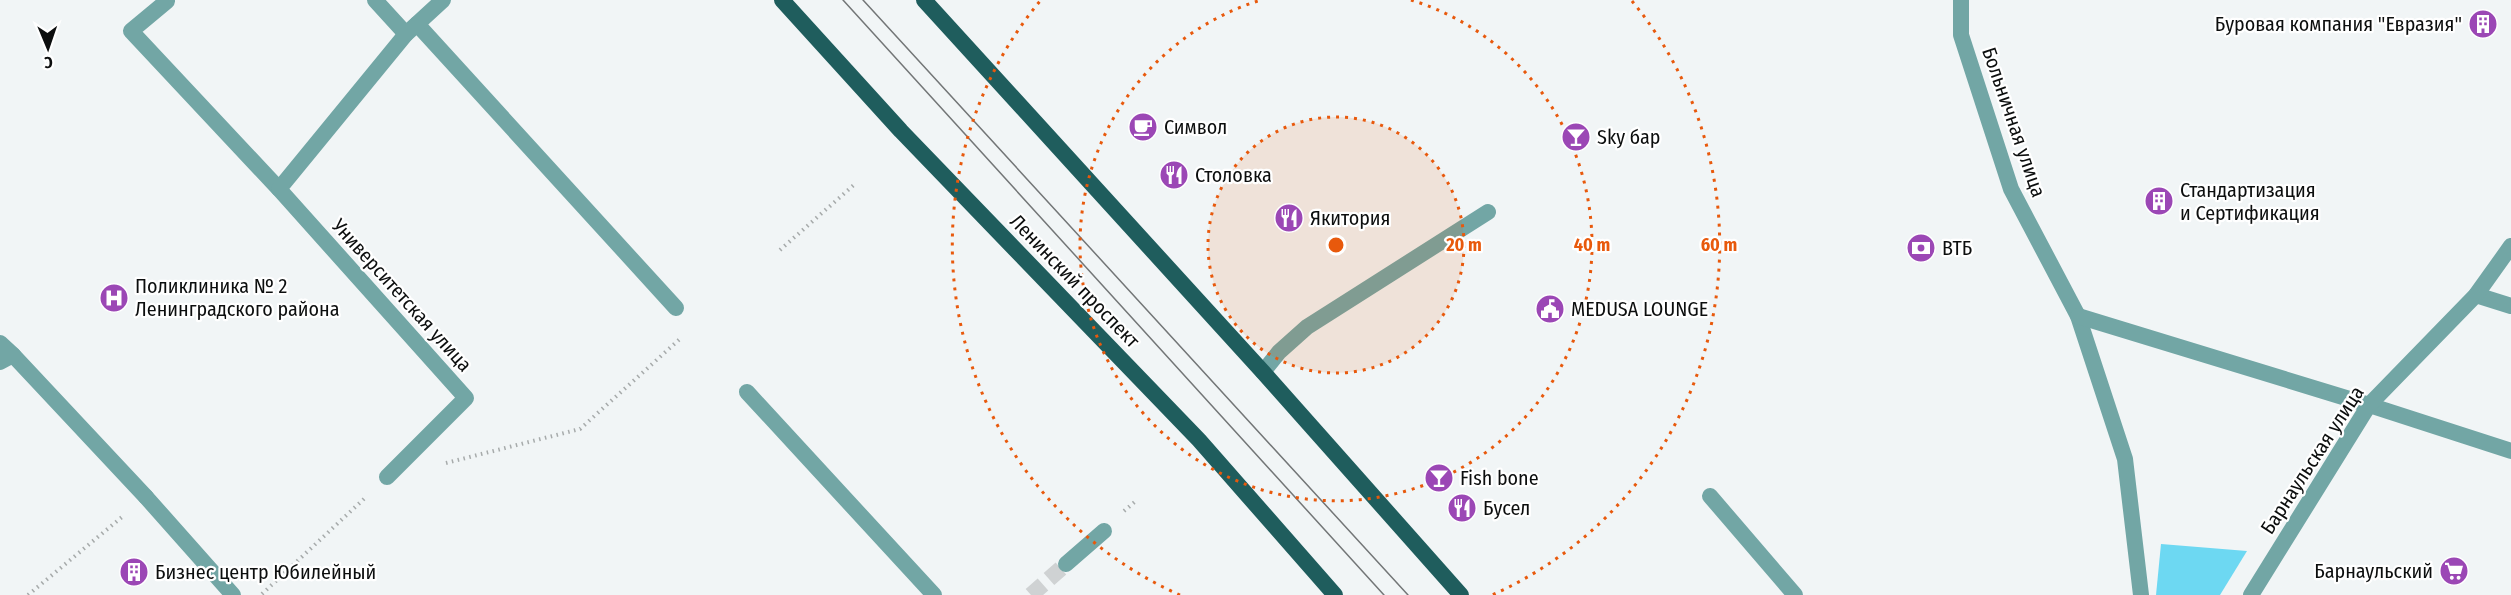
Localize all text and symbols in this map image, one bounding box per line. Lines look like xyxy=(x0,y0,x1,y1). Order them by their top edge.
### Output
building icon: Буровая компания "Евразия" xyxy=(2467,8,2499,40)
place label: Буровая компания "Евразия" xyxy=(2215,12,2462,36)
north arrow xyxy=(18,18,78,78)
street label: Больничная улица xyxy=(1977,44,2051,200)
text: С xyxy=(43,53,53,72)
cafe icon: Символ xyxy=(1127,111,1159,143)
place label: Символ xyxy=(1164,115,1227,139)
bar icon: Sky бар xyxy=(1560,121,1592,153)
place label: Sky бар xyxy=(1597,125,1661,149)
restaurant icon: Столовка xyxy=(1158,159,1190,191)
place label: Столовка xyxy=(1195,163,1272,187)
place label: Стандартизация и Сертификация xyxy=(2180,178,2320,225)
building icon: Стандартизация и Сертификация xyxy=(2143,185,2175,217)
restaurant icon: Якитория xyxy=(1273,202,1305,234)
place label: Якитория xyxy=(1310,206,1391,230)
street label: Ленинский проспект xyxy=(1005,209,1145,353)
street label: Университетская улица xyxy=(326,213,477,376)
bank icon: ВТБ xyxy=(1905,232,1937,264)
text: 20 m xyxy=(1445,234,1482,256)
text: 40 m xyxy=(1574,234,1610,256)
text: 60 m xyxy=(1701,234,1737,256)
centre of rings xyxy=(1326,235,1346,255)
place label: ВТБ xyxy=(1942,236,1972,260)
place label: Поликлиника № 2 Ленинградского района xyxy=(135,274,339,321)
hospital icon: Поликлиника № 2 Ленинградского района xyxy=(98,282,130,314)
public building icon: MEDUSA LOUNGE xyxy=(1534,293,1566,325)
place label: MEDUSA LOUNGE xyxy=(1571,297,1708,321)
street label: Барнаульская улица xyxy=(2255,382,2369,538)
bar icon: Fish bone xyxy=(1423,462,1455,494)
place label: Fish bone xyxy=(1460,466,1539,490)
restaurant icon: Бусел xyxy=(1446,492,1478,524)
place label: Бусел xyxy=(1483,496,1530,520)
supermarket icon: Барнаульский xyxy=(2438,555,2470,587)
building icon: Бизнес центр Юбилейный xyxy=(118,556,150,588)
place label: Барнаульский xyxy=(2314,559,2433,583)
place label: Бизнес центр Юбилейный xyxy=(155,560,376,584)

